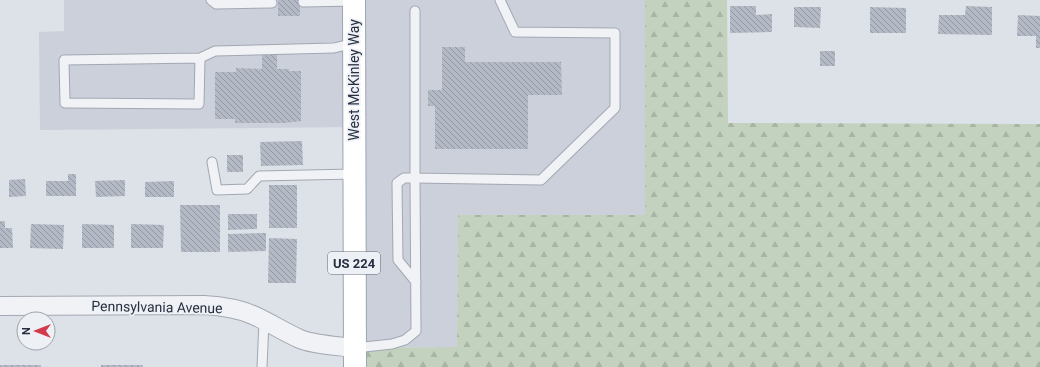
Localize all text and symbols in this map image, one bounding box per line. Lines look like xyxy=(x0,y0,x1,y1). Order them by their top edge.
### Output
street label: West McKinley Way xyxy=(346,19,362,141)
road number: US 224 xyxy=(328,252,380,274)
street label: Pennsylvania Avenue xyxy=(91,298,223,316)
north arrow xyxy=(16,311,56,351)
text: N xyxy=(20,327,33,335)

